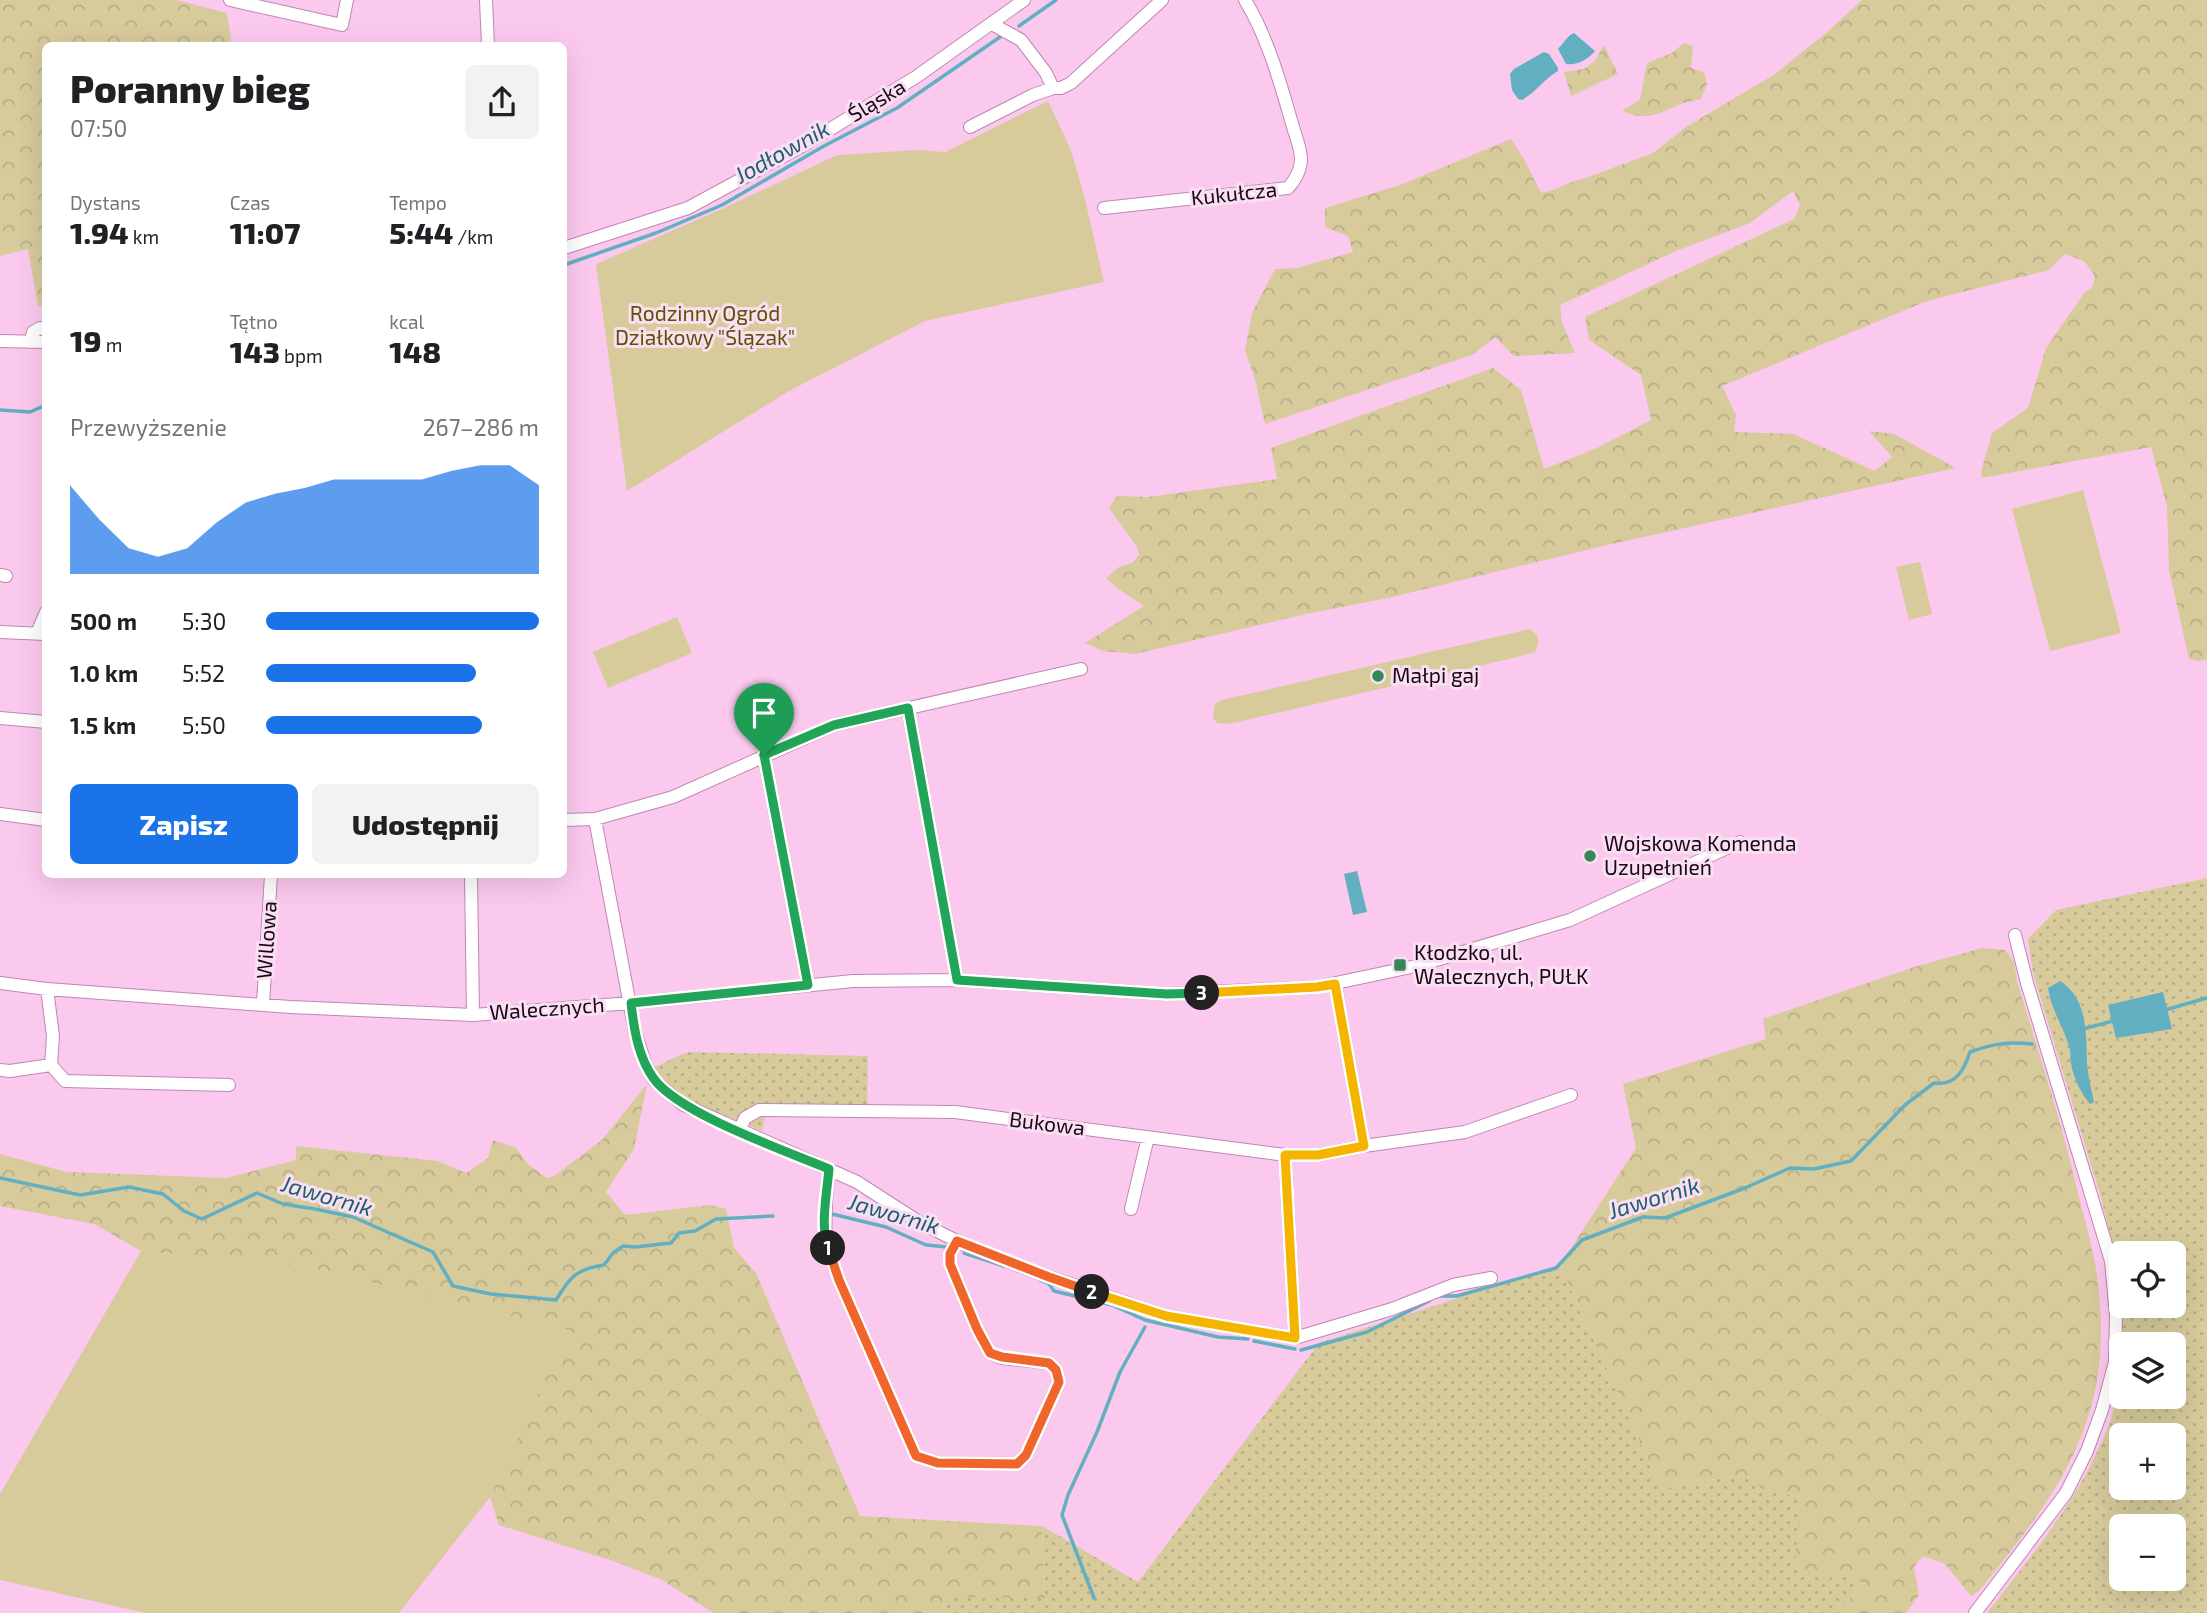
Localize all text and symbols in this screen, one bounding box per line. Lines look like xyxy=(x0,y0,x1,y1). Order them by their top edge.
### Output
text: Poranny bieg xyxy=(70,65,310,111)
button: share xyxy=(465,65,539,139)
street label: Śląska xyxy=(843,73,909,127)
text: 07:50 xyxy=(70,114,127,142)
water label: Jodłownik xyxy=(728,114,834,189)
street label: Kukułcza xyxy=(1190,176,1278,209)
text: Dystans xyxy=(70,191,141,214)
text: Czas xyxy=(230,191,270,214)
text: Tempo xyxy=(389,191,447,214)
text: 1.94 xyxy=(70,214,129,250)
text: 11:07 xyxy=(230,214,300,250)
text: 5:44 xyxy=(389,214,453,250)
text: km xyxy=(129,225,159,248)
text: /km xyxy=(453,225,494,248)
park label: Rodzinny Ogród Działkowy "Ślązak" xyxy=(615,300,795,349)
text: Tętno xyxy=(230,310,278,333)
text: kcal xyxy=(389,310,424,333)
text: 19 xyxy=(70,322,102,358)
text: m xyxy=(102,333,122,356)
text: 143 xyxy=(230,333,280,369)
text: 148 xyxy=(389,333,441,369)
text: bpm xyxy=(280,344,323,367)
text: Przewyższenie xyxy=(70,413,227,441)
text: 267–286 m xyxy=(423,413,539,441)
text: 500 m xyxy=(70,607,137,635)
text: 5:30 xyxy=(182,607,226,635)
text: 1.0 km xyxy=(70,659,138,687)
text: 5:52 xyxy=(182,659,225,687)
place label: Małpi gaj xyxy=(1392,662,1479,688)
marker: Małpi gaj xyxy=(1370,668,1386,684)
pin xyxy=(734,683,794,755)
icon: arrive xyxy=(745,694,783,732)
text: 1.5 km xyxy=(70,711,136,739)
text: 5:50 xyxy=(182,711,226,739)
button: Zapisz xyxy=(70,784,298,864)
button: Udostępnij xyxy=(312,784,539,864)
place label: Wojskowa Komenda Uzupełnień xyxy=(1604,830,1797,879)
marker: Wojskowa Komenda Uzupełnień xyxy=(1582,848,1598,864)
street label: Willowa xyxy=(250,900,281,980)
place label: Kłodzko, ul. Walecznych, PUŁK xyxy=(1414,939,1589,988)
marker: Kłodzko, ul. Walecznych, PUŁK xyxy=(1392,957,1408,973)
pin: 3 xyxy=(1184,976,1220,1010)
text: 3 xyxy=(1196,981,1207,1004)
street label: Walecznych xyxy=(488,991,605,1024)
street label: Bukowa xyxy=(1008,1105,1086,1140)
water label: Jawornik xyxy=(277,1168,376,1221)
water label: Jawornik xyxy=(1604,1170,1703,1224)
water label: Jawornik xyxy=(844,1186,943,1239)
pin: 1 xyxy=(810,1230,846,1266)
text: 1 xyxy=(823,1236,832,1259)
map controls xyxy=(2109,1241,2186,1591)
button: locate xyxy=(2109,1241,2186,1318)
pin: 2 xyxy=(1074,1274,1110,1310)
text: 2 xyxy=(1086,1280,1097,1303)
button: layers xyxy=(2109,1332,2186,1409)
button: + xyxy=(2109,1423,2186,1500)
button: − xyxy=(2109,1514,2186,1591)

